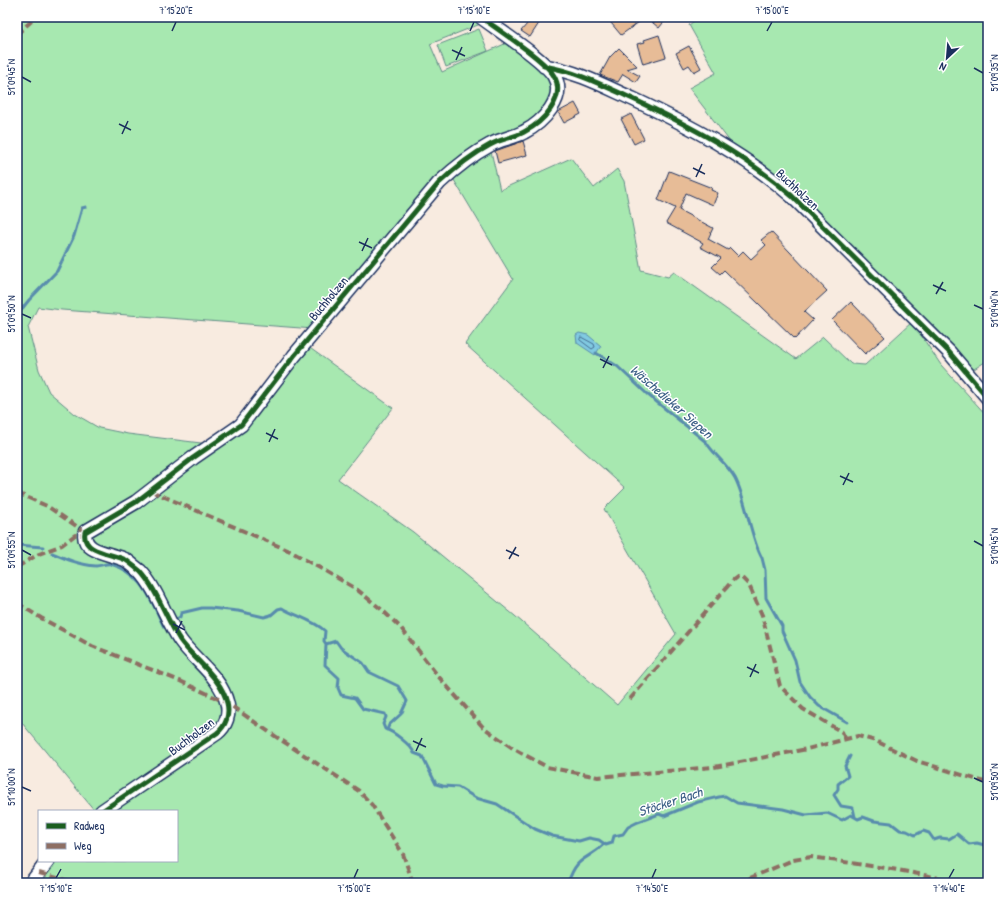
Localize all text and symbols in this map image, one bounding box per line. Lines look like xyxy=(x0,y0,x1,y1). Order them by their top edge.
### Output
text: 7°15'20"E xyxy=(159,4,193,17)
text: 7°15'10"E xyxy=(458,4,491,17)
text: 7°15'00"E xyxy=(755,4,789,17)
north arrow xyxy=(927,38,967,78)
text: 51°09'35"N xyxy=(988,54,1001,92)
text: 51°09'45"N xyxy=(5,59,18,95)
text: N xyxy=(937,59,948,75)
street label: Buchholzen xyxy=(772,164,824,214)
street label: Buchholzen xyxy=(304,272,352,324)
text: 51°09'40"N xyxy=(988,291,1001,327)
text: 51°09'50"N xyxy=(5,295,18,333)
water label: Wäschedieker Siepen xyxy=(626,360,719,444)
text: 51°09'45"N xyxy=(988,528,1001,564)
text: 51°09'55"N xyxy=(5,532,18,568)
street label: Buchholzen xyxy=(164,713,218,759)
text: 51°09'50"N xyxy=(988,763,1001,801)
text: 51°10'00"N xyxy=(5,768,18,806)
water label: Stöcker Bach xyxy=(636,781,705,820)
legend xyxy=(38,810,178,862)
text: Radweg xyxy=(74,817,105,834)
text: Weg xyxy=(74,837,92,854)
text: 7°15'10"E xyxy=(40,882,73,895)
text: 7°15'00"E xyxy=(337,882,371,895)
text: 7°14'50"E xyxy=(636,882,669,895)
text: 7°14'40"E xyxy=(933,882,966,895)

